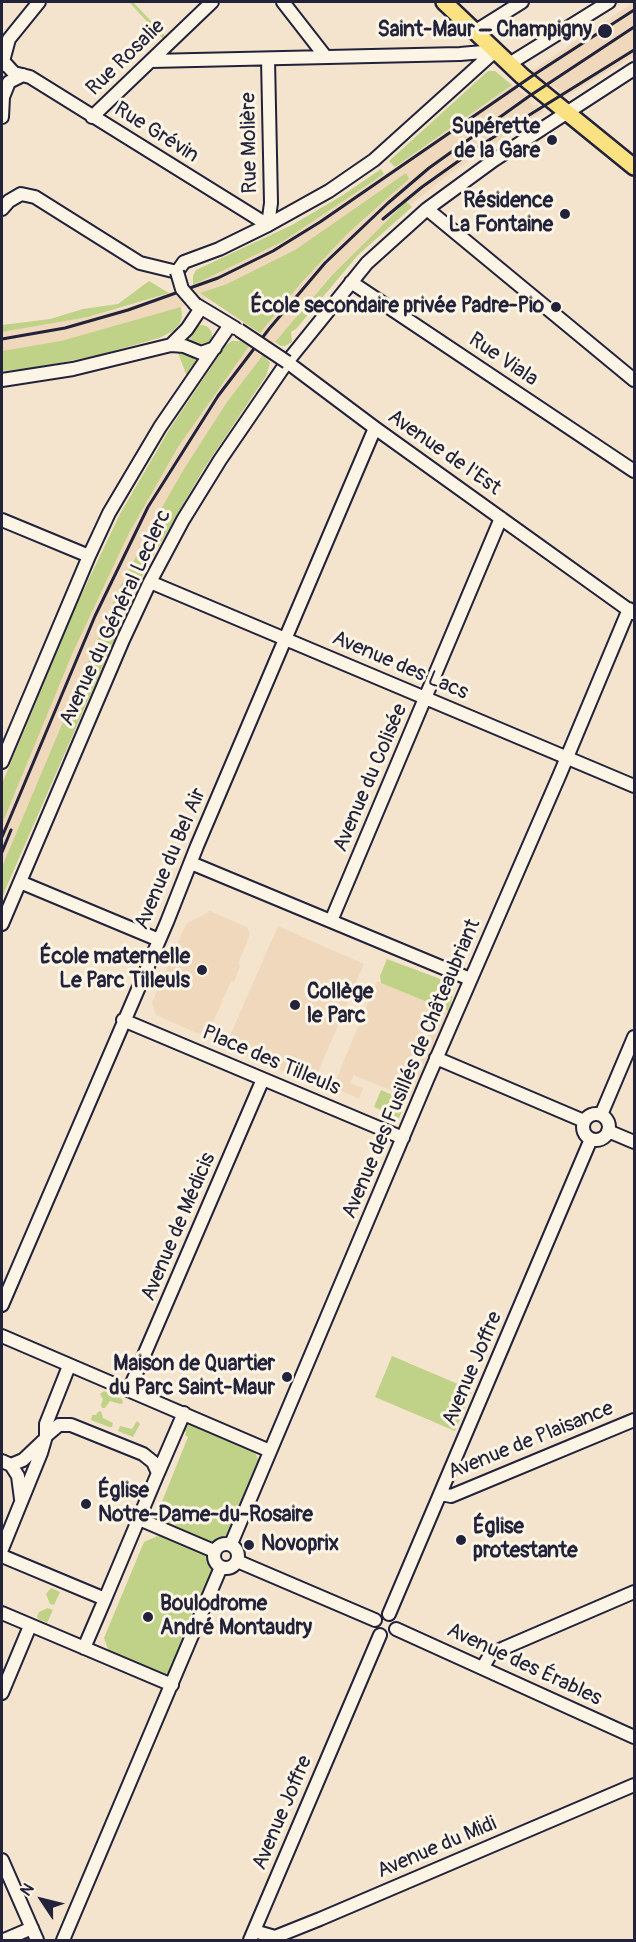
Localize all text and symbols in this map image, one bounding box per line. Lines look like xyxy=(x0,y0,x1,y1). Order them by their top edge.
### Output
street label: Rue Rosalie xyxy=(82,14,170,102)
place label: Saint-Maur – Champigny xyxy=(378,18,592,44)
marker: Saint-Maur – Champigny xyxy=(596,22,614,40)
street label: Rue Molière xyxy=(237,92,263,194)
street label: Rue Grévin xyxy=(109,97,203,169)
place label: Supérette de la Gare xyxy=(451,115,540,165)
marker: Supérette de la Gare xyxy=(545,133,559,147)
place label: Résidence La Fontaine xyxy=(449,189,553,239)
marker: Résidence La Fontaine xyxy=(558,207,572,221)
place label: École secondaire privée Padre-Pio xyxy=(251,294,544,320)
marker: École secondaire privée Padre-Pio xyxy=(549,300,563,314)
street label: Rue Viala xyxy=(463,328,543,392)
street label: Avenue de l'Est xyxy=(383,405,505,501)
street label: Avenue du Général Leclerc xyxy=(55,506,177,730)
street label: Avenue des Lacs xyxy=(328,626,472,706)
street label: Avenue du Colisée xyxy=(328,700,414,856)
street label: Avenue du Bel Air xyxy=(130,784,212,934)
street label: Avenue des Fusillés de Châteaubriant xyxy=(337,915,487,1223)
place label: École maternelle Le Parc Tilleuls xyxy=(40,945,190,995)
marker: École maternelle Le Parc Tilleuls xyxy=(195,963,209,977)
place label: Collège le Parc xyxy=(307,980,373,1030)
marker: Collège le Parc xyxy=(288,998,302,1012)
street label: Place des Tilleuls xyxy=(198,1021,344,1101)
street label: Avenue de Médicis xyxy=(136,1149,222,1305)
street label: Avenue Joffre xyxy=(438,1308,508,1430)
place label: Maison de Quartier du Parc Saint-Maur xyxy=(109,1352,275,1402)
marker: Maison de Quartier du Parc Saint-Maur xyxy=(280,1370,294,1384)
street label: Avenue de Plaisance xyxy=(445,1396,617,1486)
place label: Église Notre-Dame-du-Rosaire xyxy=(98,1479,313,1529)
marker: Église Notre-Dame-du-Rosaire xyxy=(79,1497,93,1511)
place label: Église protestante xyxy=(473,1515,578,1565)
place label: Novoprix xyxy=(261,1532,339,1558)
marker: Église protestante xyxy=(454,1533,468,1547)
marker: Novoprix xyxy=(242,1538,256,1552)
place label: Boulodrome André Montaudry xyxy=(160,1592,312,1642)
marker: Boulodrome André Montaudry xyxy=(141,1610,155,1624)
street label: Avenue des Érables xyxy=(443,1618,605,1712)
street label: Avenue Joffre xyxy=(248,1752,318,1874)
street label: Avenue du Midi xyxy=(373,1812,501,1884)
north arrow xyxy=(12,1870,72,1930)
text: N xyxy=(16,1880,39,1900)

